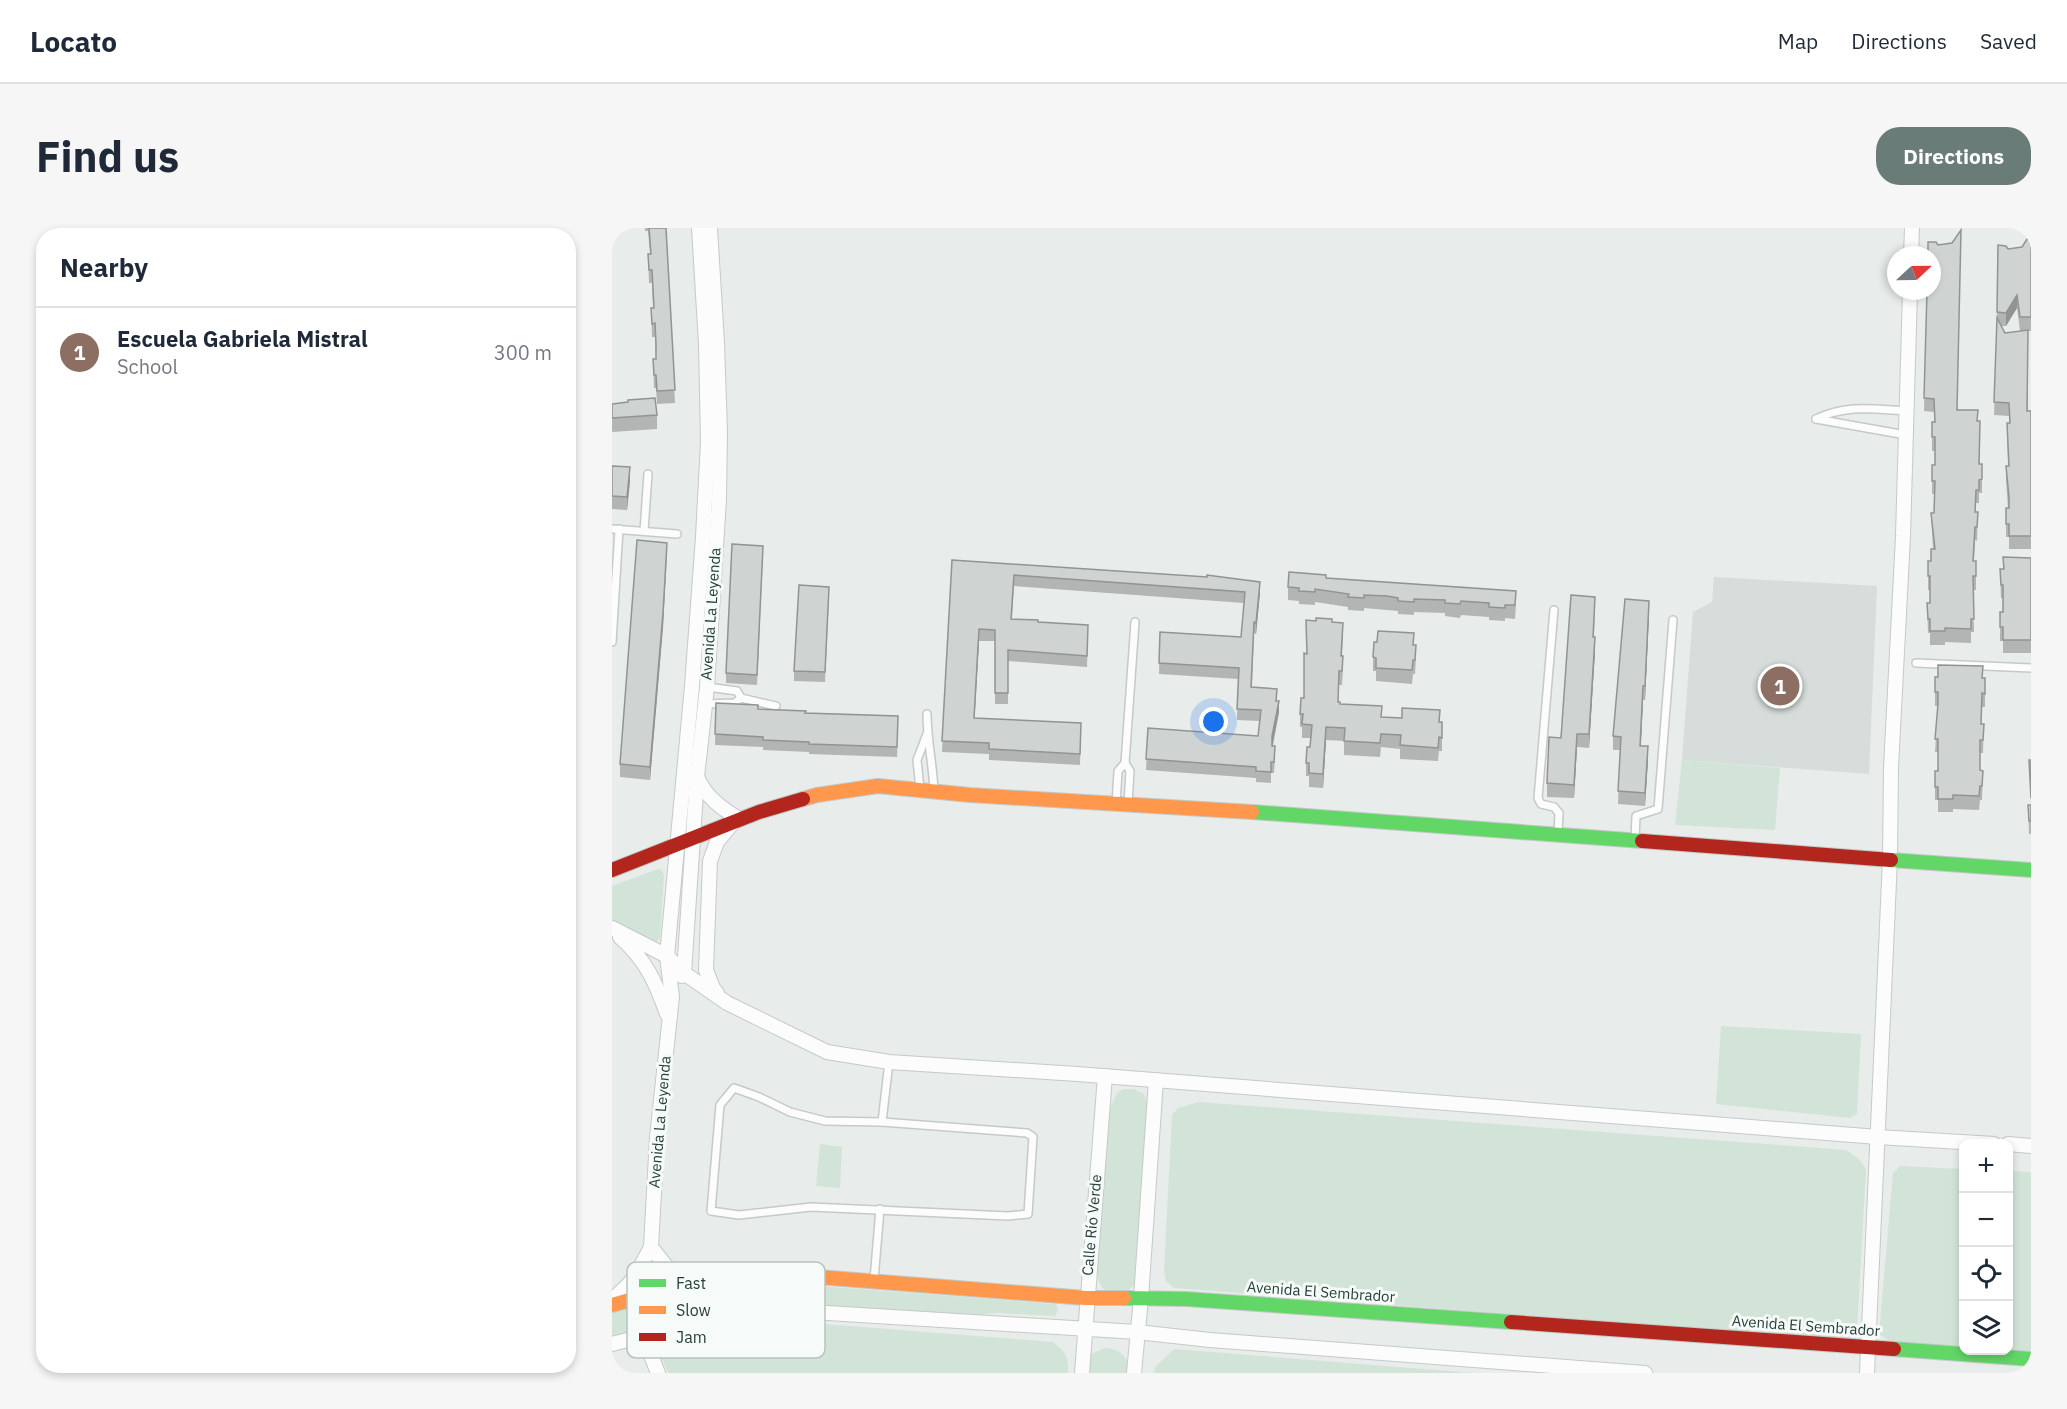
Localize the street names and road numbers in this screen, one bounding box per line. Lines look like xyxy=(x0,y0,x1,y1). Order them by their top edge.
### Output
street label: Avenida La Leyenda xyxy=(696,547,725,681)
street label: Avenida La Leyenda xyxy=(644,1055,675,1189)
street label: Calle Río Verde xyxy=(1078,1173,1105,1276)
street label: Avenida El Sembrador xyxy=(1246,1277,1396,1306)
street label: Avenida El Sembrador xyxy=(1731,1311,1881,1340)

